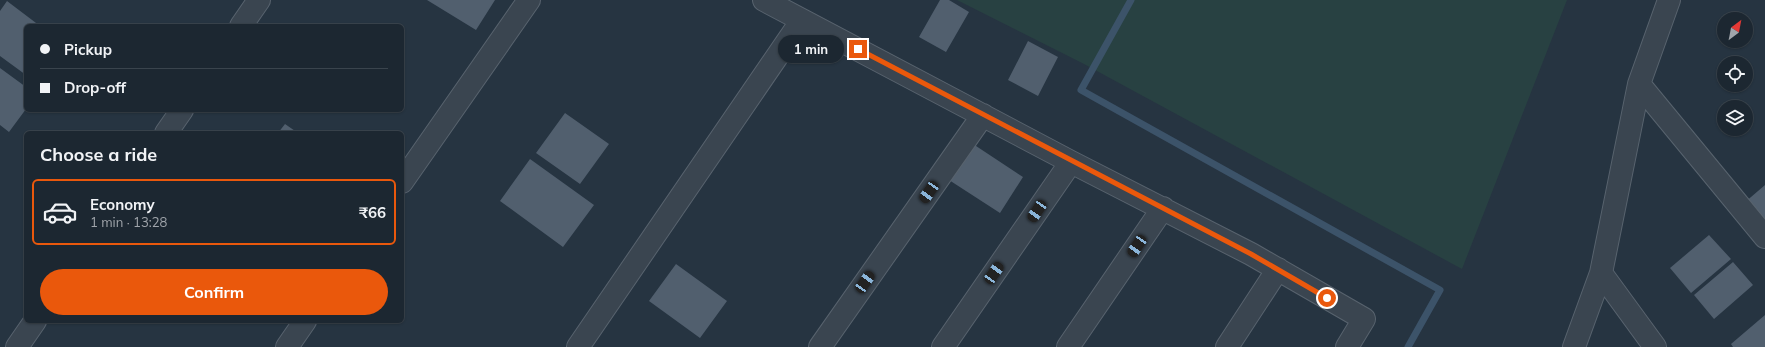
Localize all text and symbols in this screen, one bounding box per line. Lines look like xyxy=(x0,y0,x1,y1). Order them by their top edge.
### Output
north arrow xyxy=(1717,12,1753,48)
map controls xyxy=(1717,12,1753,136)
callout: 1 min xyxy=(778,35,844,63)
text: Pickup xyxy=(64,40,112,59)
route end xyxy=(849,40,867,58)
text: 1 min xyxy=(794,41,828,57)
button: locate xyxy=(1717,56,1753,92)
text: Drop-off xyxy=(64,78,126,97)
button: layers xyxy=(1717,100,1753,136)
text: Choose a ride xyxy=(40,143,157,166)
car xyxy=(917,179,941,205)
icon: car xyxy=(42,194,78,230)
text: Economy xyxy=(90,195,155,214)
car xyxy=(1025,198,1049,224)
text: ₹66 xyxy=(359,203,386,222)
text: 1 min · 13:28 xyxy=(90,214,167,230)
car xyxy=(1125,233,1149,259)
car xyxy=(982,260,1006,286)
button: Confirm xyxy=(40,269,388,315)
car xyxy=(853,269,877,295)
route start xyxy=(1318,289,1336,307)

